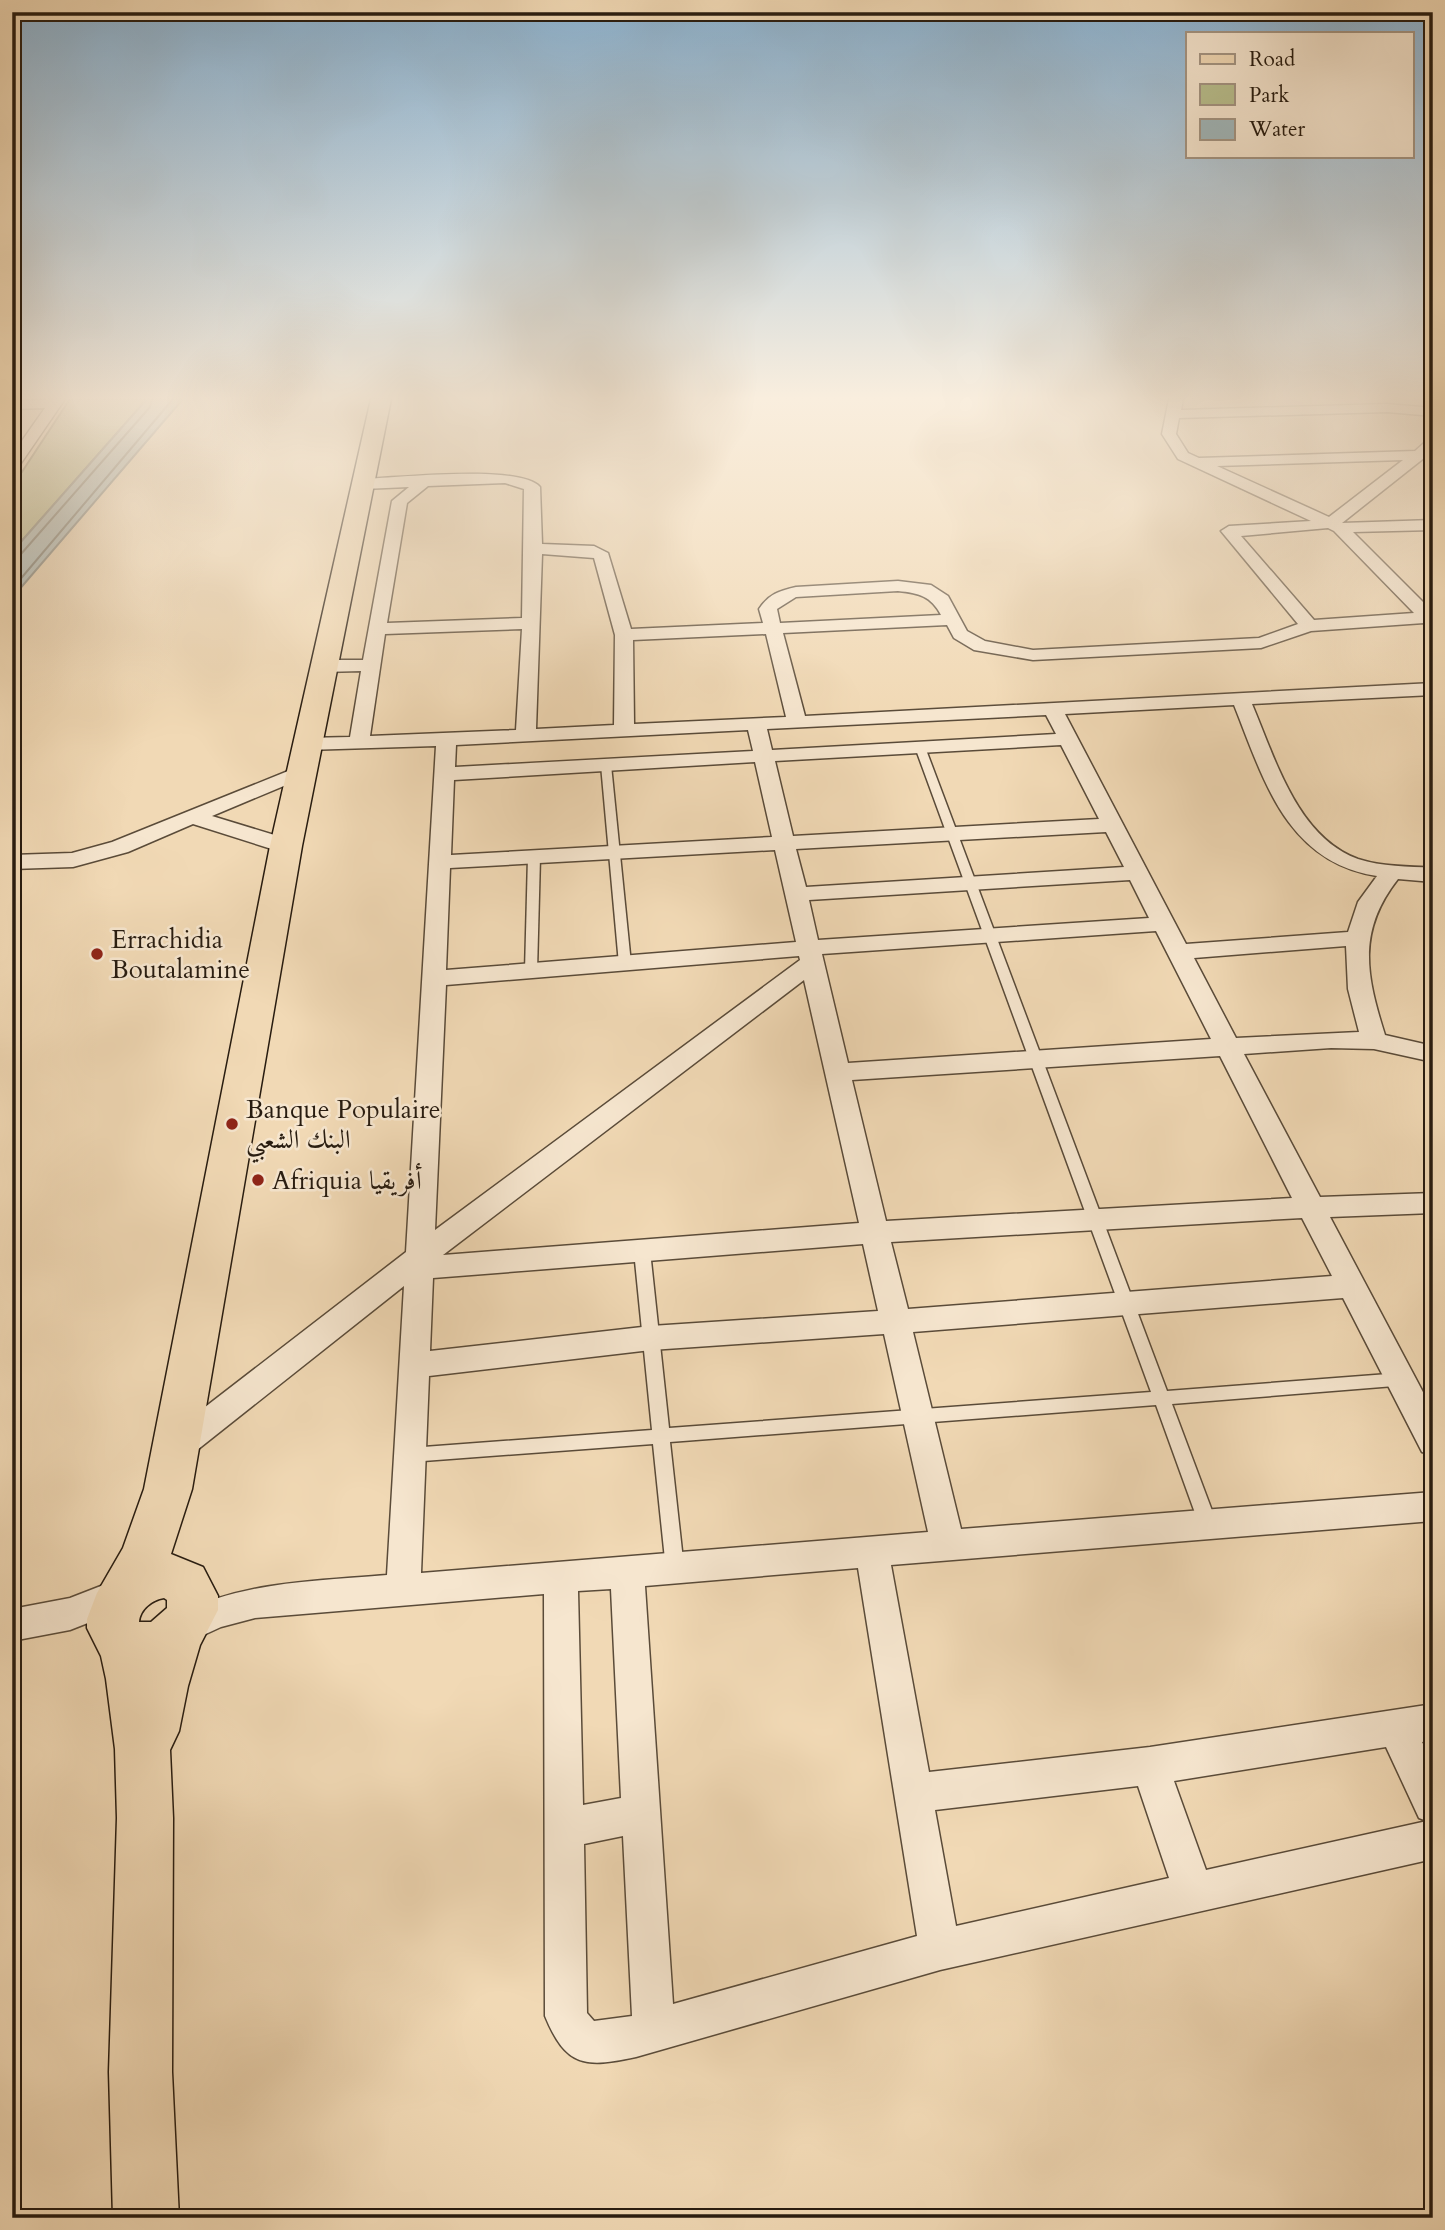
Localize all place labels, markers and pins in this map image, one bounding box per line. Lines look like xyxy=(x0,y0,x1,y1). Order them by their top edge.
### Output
place label: Errachidia Boutalamine xyxy=(111,922,250,987)
marker: Errachidia Boutalamine xyxy=(89,946,105,962)
place label: Banque Populaire البنك الشعبي xyxy=(246,1092,441,1163)
marker: Banque Populaire البنك الشعبي xyxy=(224,1116,240,1132)
place label: Afriquia أفريقيا xyxy=(272,1163,422,1198)
marker: Afriquia أفريقيا xyxy=(250,1172,266,1188)

